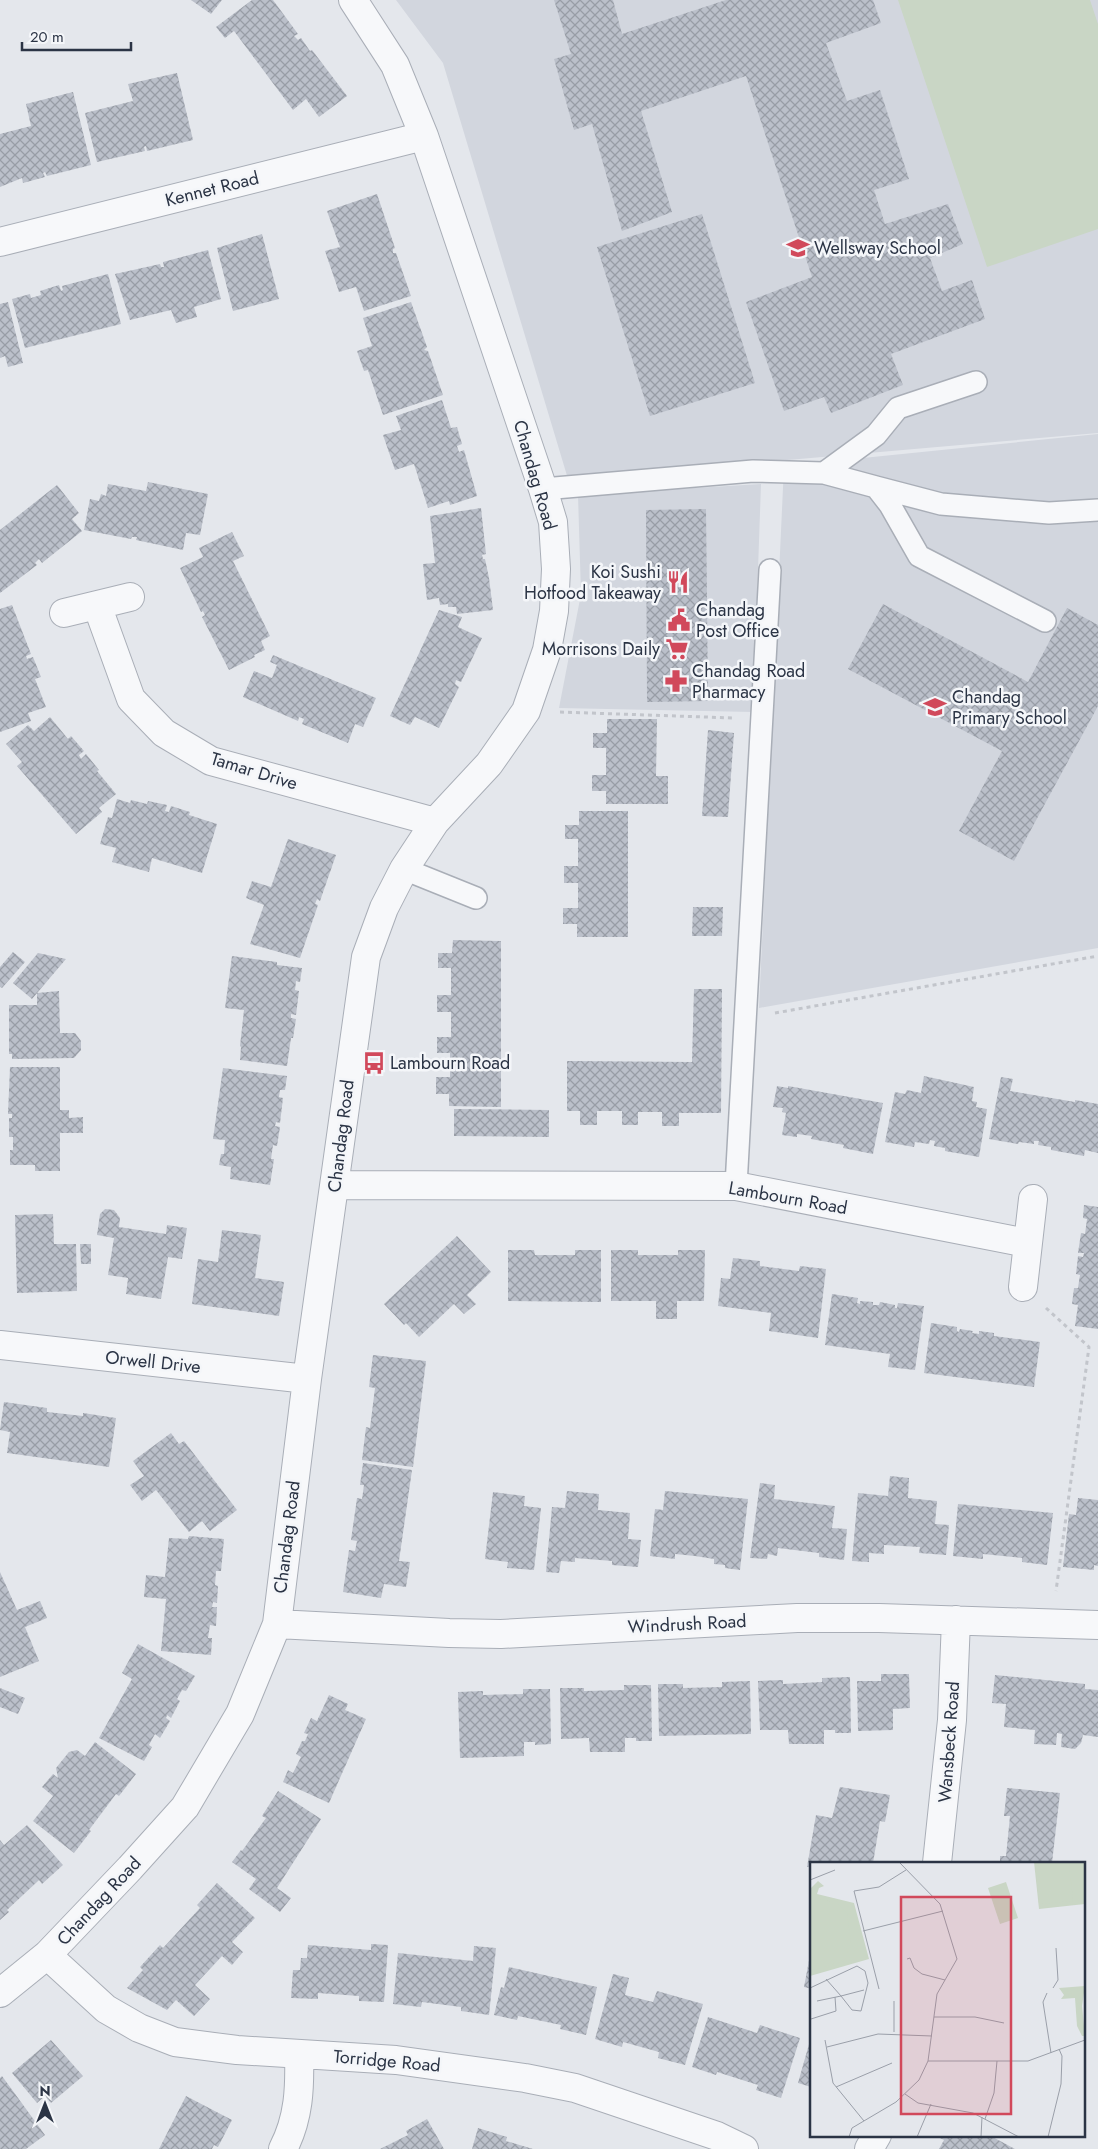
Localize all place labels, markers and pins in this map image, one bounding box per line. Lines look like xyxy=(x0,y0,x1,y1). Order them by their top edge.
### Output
school or university icon: Wellsway School xyxy=(785,235,811,261)
place label: Wellsway School xyxy=(814,235,941,261)
place label: Koi Sushi Hotfood Takeaway xyxy=(524,559,661,606)
restaurant icon: Koi Sushi Hotfood Takeaway xyxy=(665,569,691,595)
place label: Chandag Post Office xyxy=(696,597,779,644)
public building icon: Chandag Post Office xyxy=(666,607,692,633)
place label: Morrisons Daily xyxy=(542,636,660,662)
supermarket icon: Morrisons Daily xyxy=(664,636,690,662)
place label: Chandag Road Pharmacy xyxy=(692,658,805,705)
pharmacy icon: Chandag Road Pharmacy xyxy=(663,668,689,694)
place label: Chandag Primary School xyxy=(952,684,1067,731)
school or university icon: Chandag Primary School xyxy=(922,694,948,720)
bus stop icon: Lambourn Road xyxy=(361,1050,387,1076)
place label: Lambourn Road xyxy=(390,1050,510,1076)

